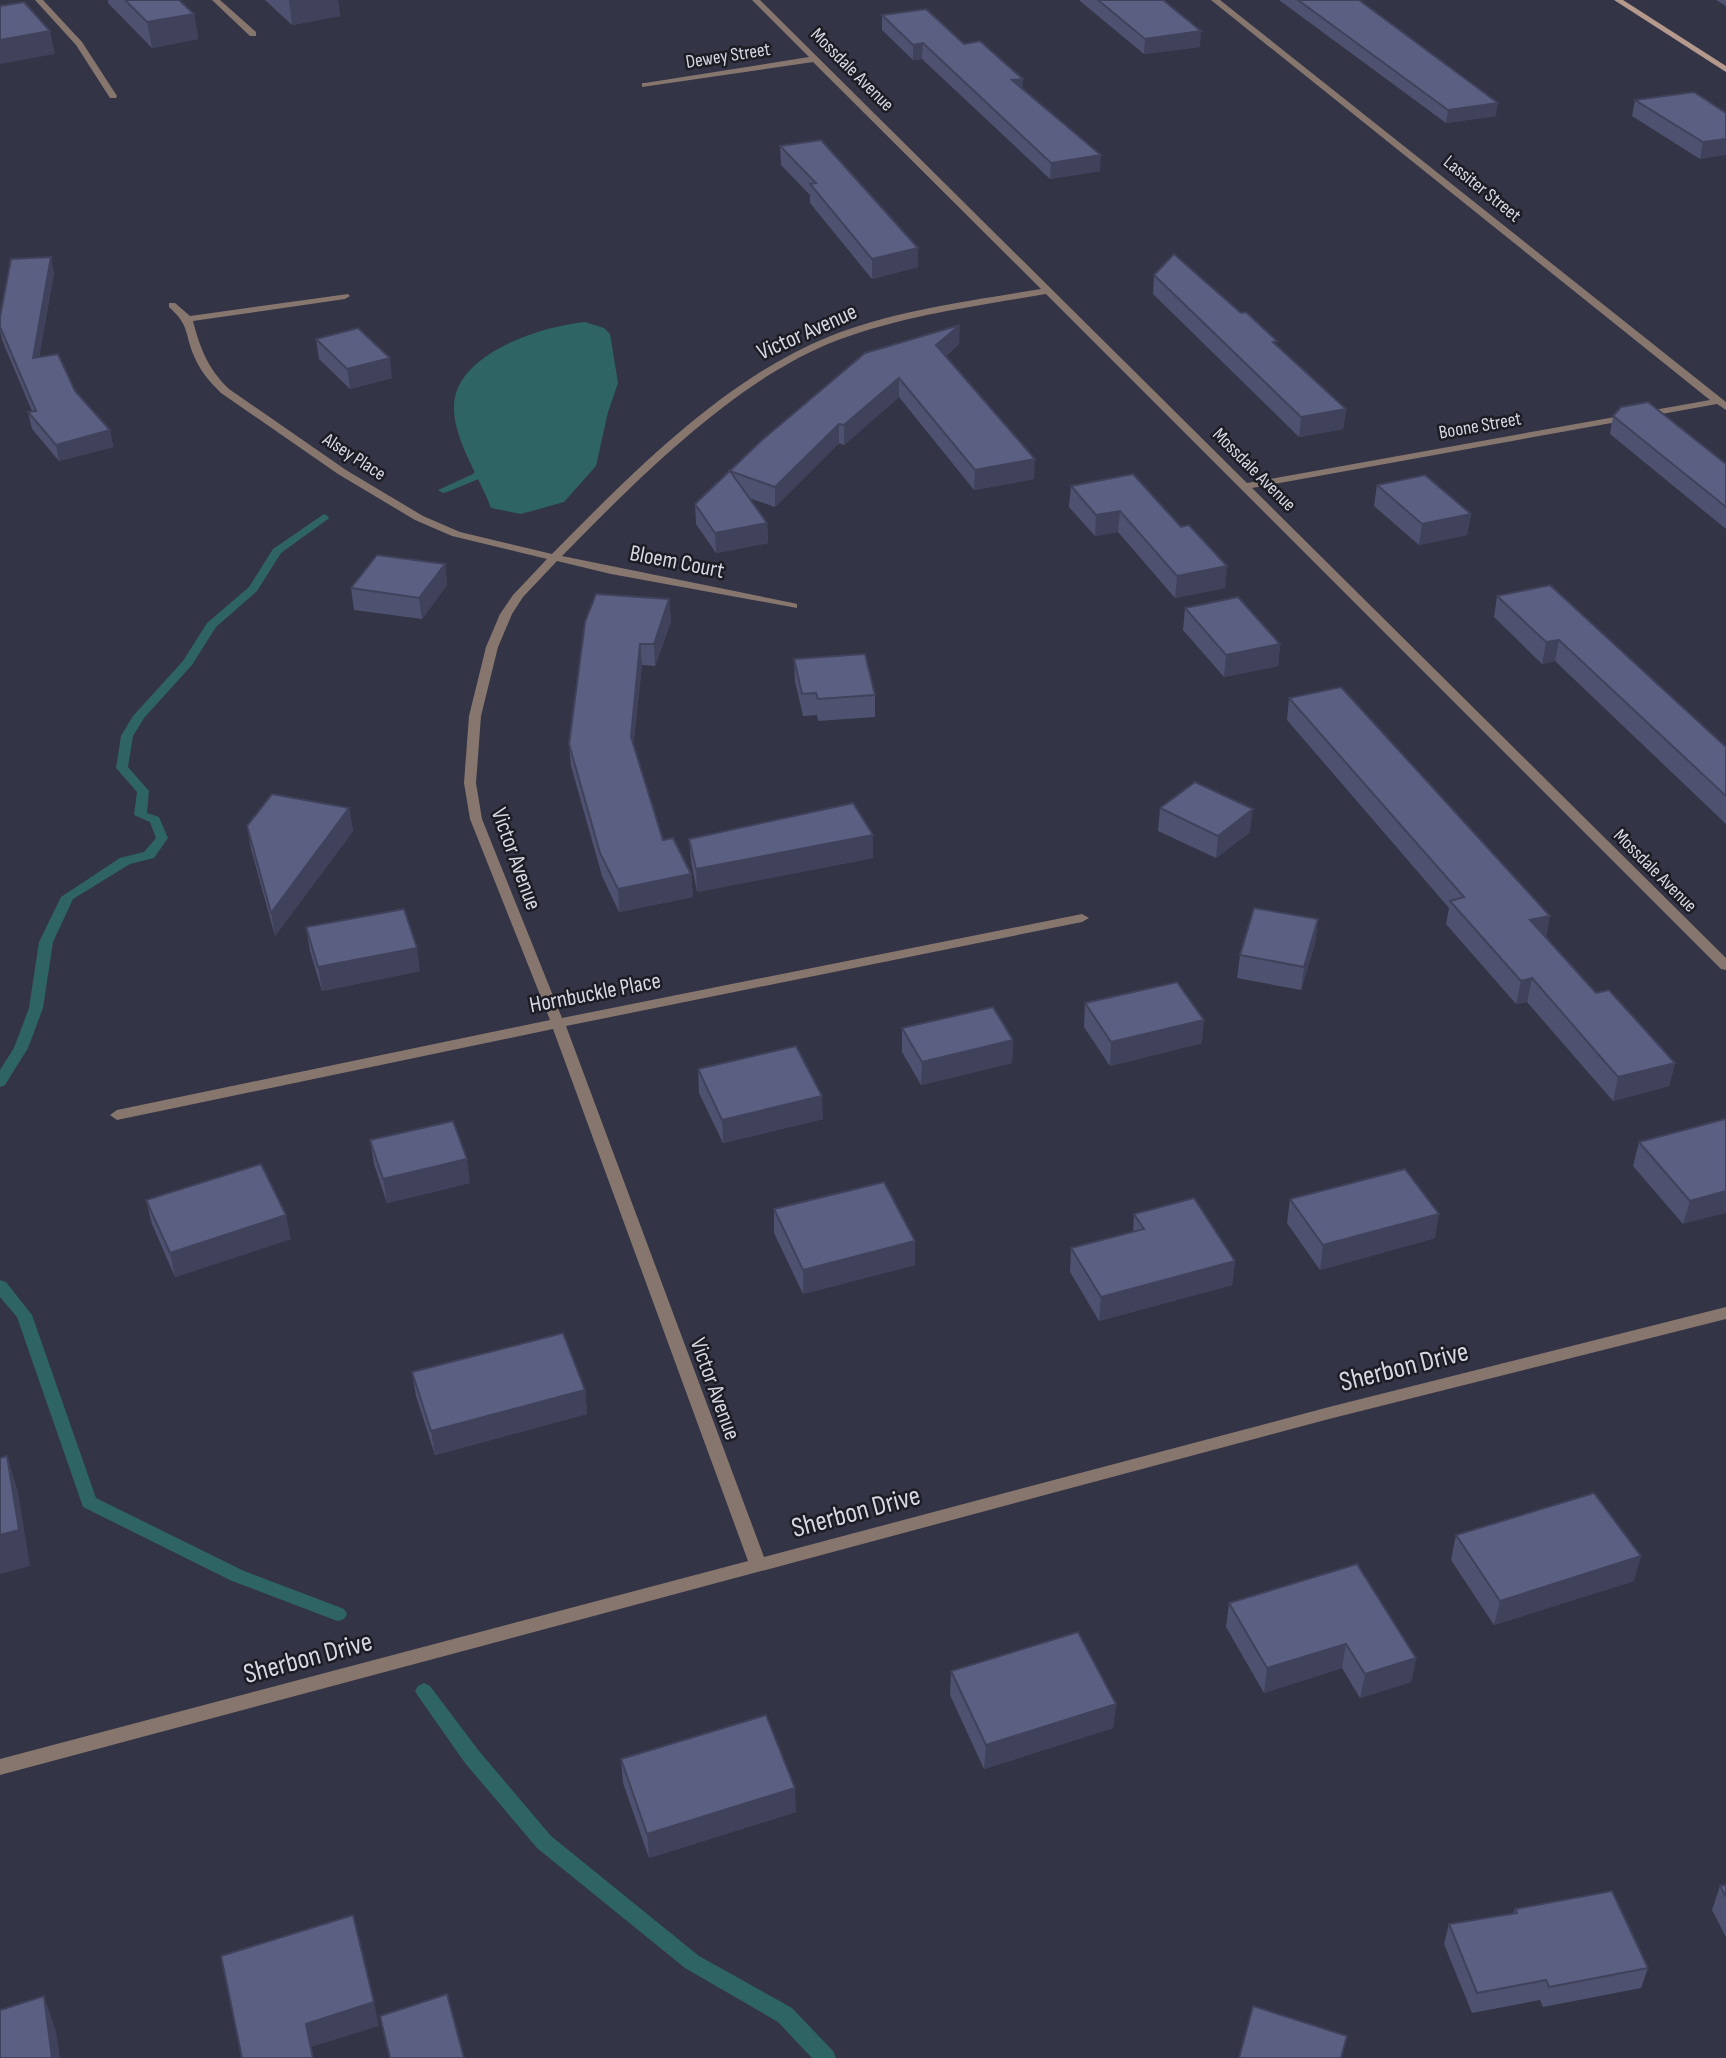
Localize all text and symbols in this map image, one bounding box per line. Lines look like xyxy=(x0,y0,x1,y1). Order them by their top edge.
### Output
street label: Mossdale Avenue xyxy=(806,24,898,116)
street label: Dewey Street xyxy=(684,38,772,74)
street label: Lassiter Street xyxy=(1439,151,1526,227)
street label: Victor Avenue xyxy=(753,298,861,366)
street label: Boone Street xyxy=(1437,407,1523,445)
street label: Mossdale Avenue xyxy=(1208,424,1300,516)
street label: Alsey Place xyxy=(317,428,390,486)
street label: Bloem Court xyxy=(627,539,727,585)
street label: Victor Avenue xyxy=(485,804,547,914)
street label: Mossdale Avenue xyxy=(1609,825,1701,917)
street label: Hornbuckle Place xyxy=(527,967,663,1019)
street label: Victor Avenue xyxy=(684,1334,746,1444)
street label: Sherbon Drive xyxy=(1336,1335,1472,1399)
street label: Sherbon Drive xyxy=(788,1479,924,1545)
street label: Sherbon Drive xyxy=(240,1625,376,1691)

